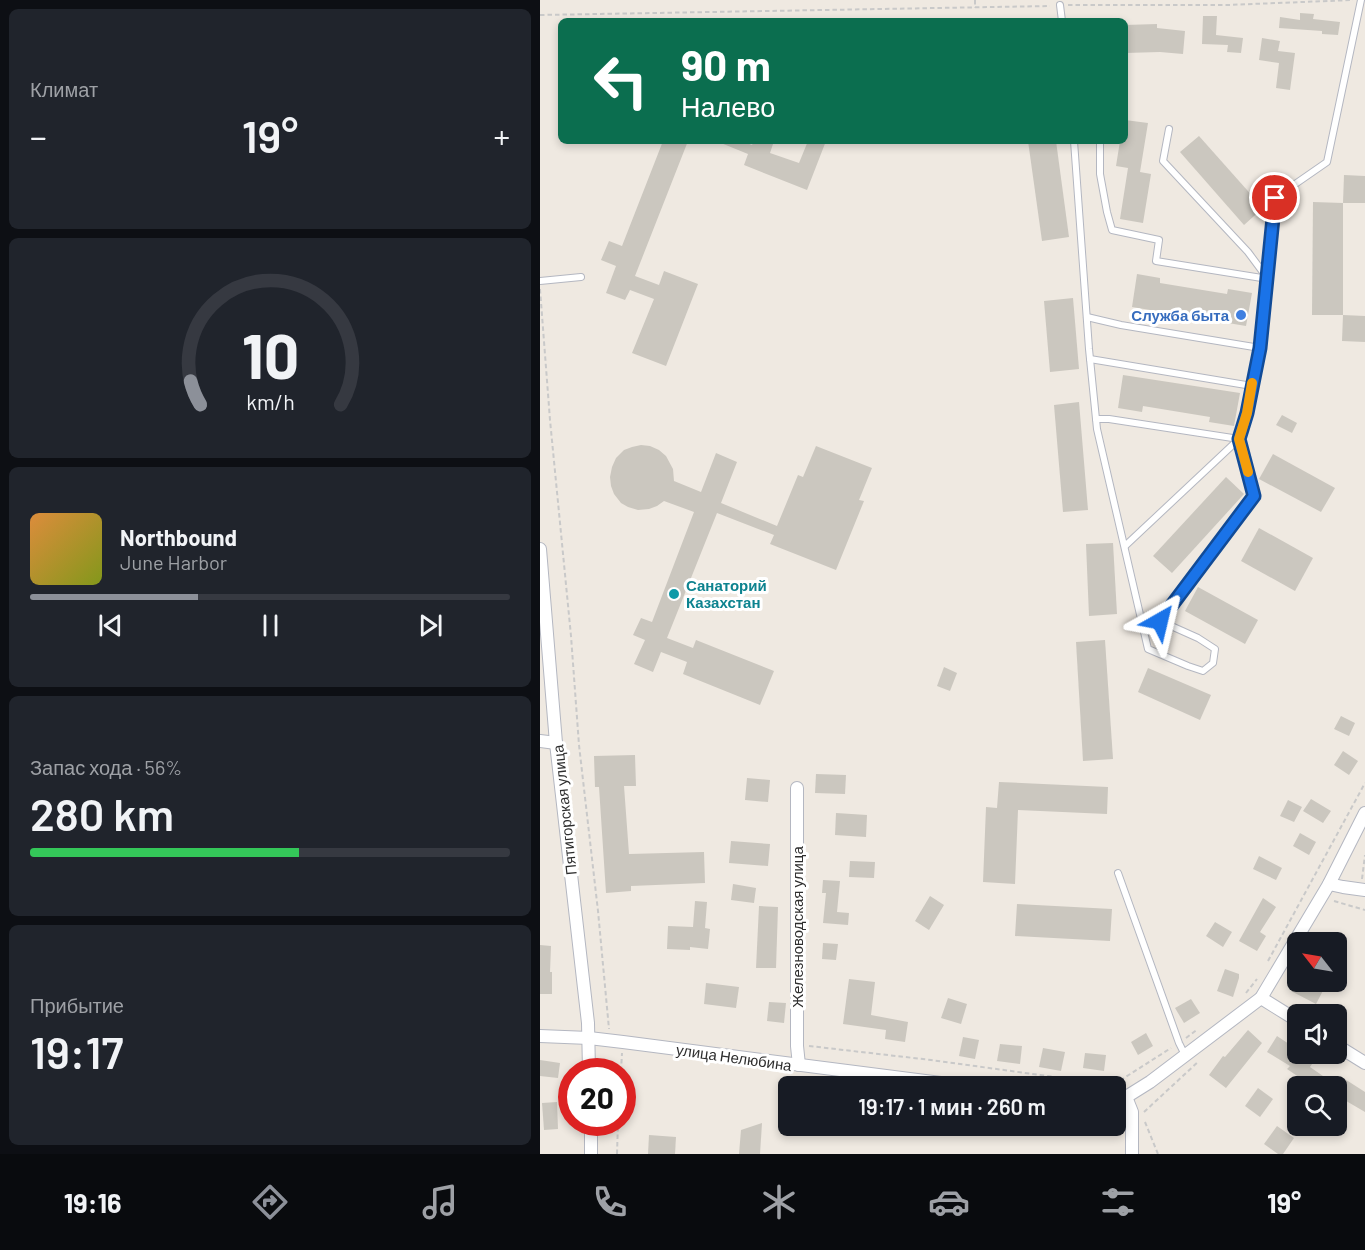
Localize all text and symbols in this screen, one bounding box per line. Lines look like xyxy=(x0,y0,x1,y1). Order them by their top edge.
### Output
text: 90 m xyxy=(681,39,771,89)
icon: left xyxy=(582,42,660,120)
text: Климат xyxy=(30,77,98,101)
text: Налево xyxy=(681,90,775,122)
text: 19° xyxy=(242,108,298,162)
text: − xyxy=(30,116,47,156)
text: + xyxy=(494,116,510,156)
pin xyxy=(1249,172,1300,223)
icon: arrive xyxy=(1258,181,1291,214)
place label: Служба быта xyxy=(1131,306,1230,324)
marker: Служба быта xyxy=(1234,308,1248,322)
text: 10 xyxy=(241,317,299,391)
text: km/h xyxy=(246,389,294,414)
text: Northbound xyxy=(120,524,237,550)
text: June Harbor xyxy=(120,550,227,574)
place label: Санаторий Казахстан xyxy=(686,576,767,611)
marker: Санаторий Казахстан xyxy=(667,587,681,601)
position arrow xyxy=(1128,589,1192,653)
icon: previous xyxy=(94,609,127,642)
icon: pause xyxy=(254,609,287,642)
icon: next xyxy=(414,609,447,642)
street label: Пятигорская улица xyxy=(548,743,580,876)
text: Запас хода · 56% xyxy=(30,755,182,779)
text: 280 km xyxy=(30,786,174,840)
street label: Железноводская улица xyxy=(788,846,806,1008)
north arrow xyxy=(1287,932,1347,992)
map controls xyxy=(1287,932,1347,1136)
text: Прибытие xyxy=(30,993,124,1017)
button: sound xyxy=(1287,1004,1347,1064)
text: 19:17 xyxy=(30,1024,123,1078)
street label: улица Нелюбина xyxy=(675,1040,794,1074)
speed limit sign: 20 xyxy=(558,1058,636,1136)
button: search xyxy=(1287,1076,1347,1136)
text: 19:17 · 1 мин · 260 m xyxy=(858,1093,1046,1119)
icon: directions xyxy=(249,1181,291,1223)
icon: music xyxy=(419,1181,461,1223)
icon: phone xyxy=(589,1181,631,1223)
icon: climate xyxy=(758,1181,800,1223)
icon: car xyxy=(928,1181,970,1223)
icon: filters xyxy=(1097,1181,1139,1223)
text: 19:16 xyxy=(64,1186,122,1218)
text: 19° xyxy=(1267,1186,1301,1218)

